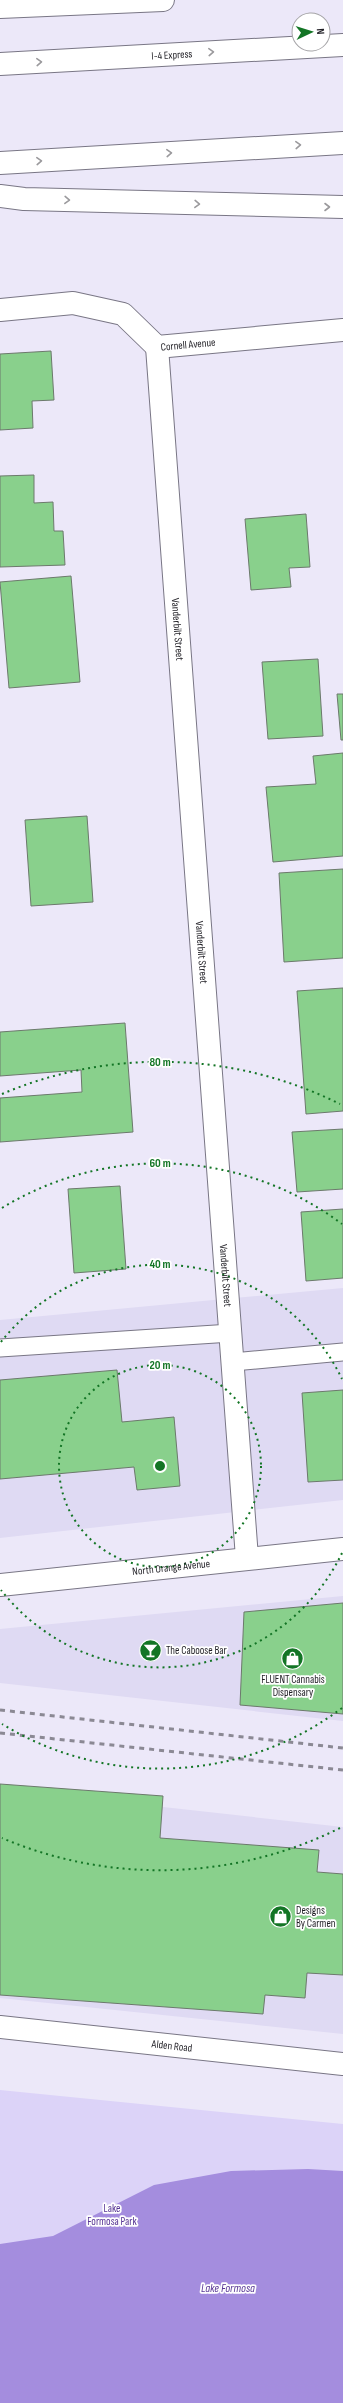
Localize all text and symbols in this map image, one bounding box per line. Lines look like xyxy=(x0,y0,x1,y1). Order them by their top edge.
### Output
north arrow xyxy=(291,12,331,52)
text: N xyxy=(314,28,327,35)
street label: I-4 Express xyxy=(151,47,193,62)
one-way arrow xyxy=(208,47,214,56)
one-way arrow xyxy=(36,57,42,66)
one-way arrow xyxy=(295,141,301,150)
one-way arrow xyxy=(166,149,172,158)
one-way arrow xyxy=(36,156,42,165)
one-way arrow xyxy=(64,196,70,205)
one-way arrow xyxy=(194,200,200,209)
one-way arrow xyxy=(324,203,330,211)
street label: Cornell Avenue xyxy=(160,335,216,353)
street label: Vanderbilt Street xyxy=(169,597,187,662)
street label: Vanderbilt Street xyxy=(193,921,211,985)
text: 80 m xyxy=(149,1055,171,1070)
text: 60 m xyxy=(149,1156,171,1171)
street label: Vanderbilt Street xyxy=(217,1244,235,1308)
text: 40 m xyxy=(149,1257,171,1272)
text: 20 m xyxy=(150,1358,170,1373)
centre of rings xyxy=(153,1459,167,1473)
street label: North Orange Avenue xyxy=(131,1556,211,1578)
bar icon: The Caboose Bar xyxy=(138,1637,164,1663)
place label: The Caboose Bar xyxy=(166,1644,227,1657)
shop icon: FLUENT Cannabis Dispensary xyxy=(280,1646,306,1672)
place label: FLUENT Cannabis Dispensary xyxy=(261,1673,325,1699)
shop icon: Designs By Carmen xyxy=(267,1903,293,1929)
place label: Designs By Carmen xyxy=(296,1904,336,1930)
street label: Alden Road xyxy=(150,2037,193,2054)
park label: Lake Formosa Park xyxy=(87,2202,137,2228)
water label: Lake Formosa xyxy=(201,2281,255,2296)

